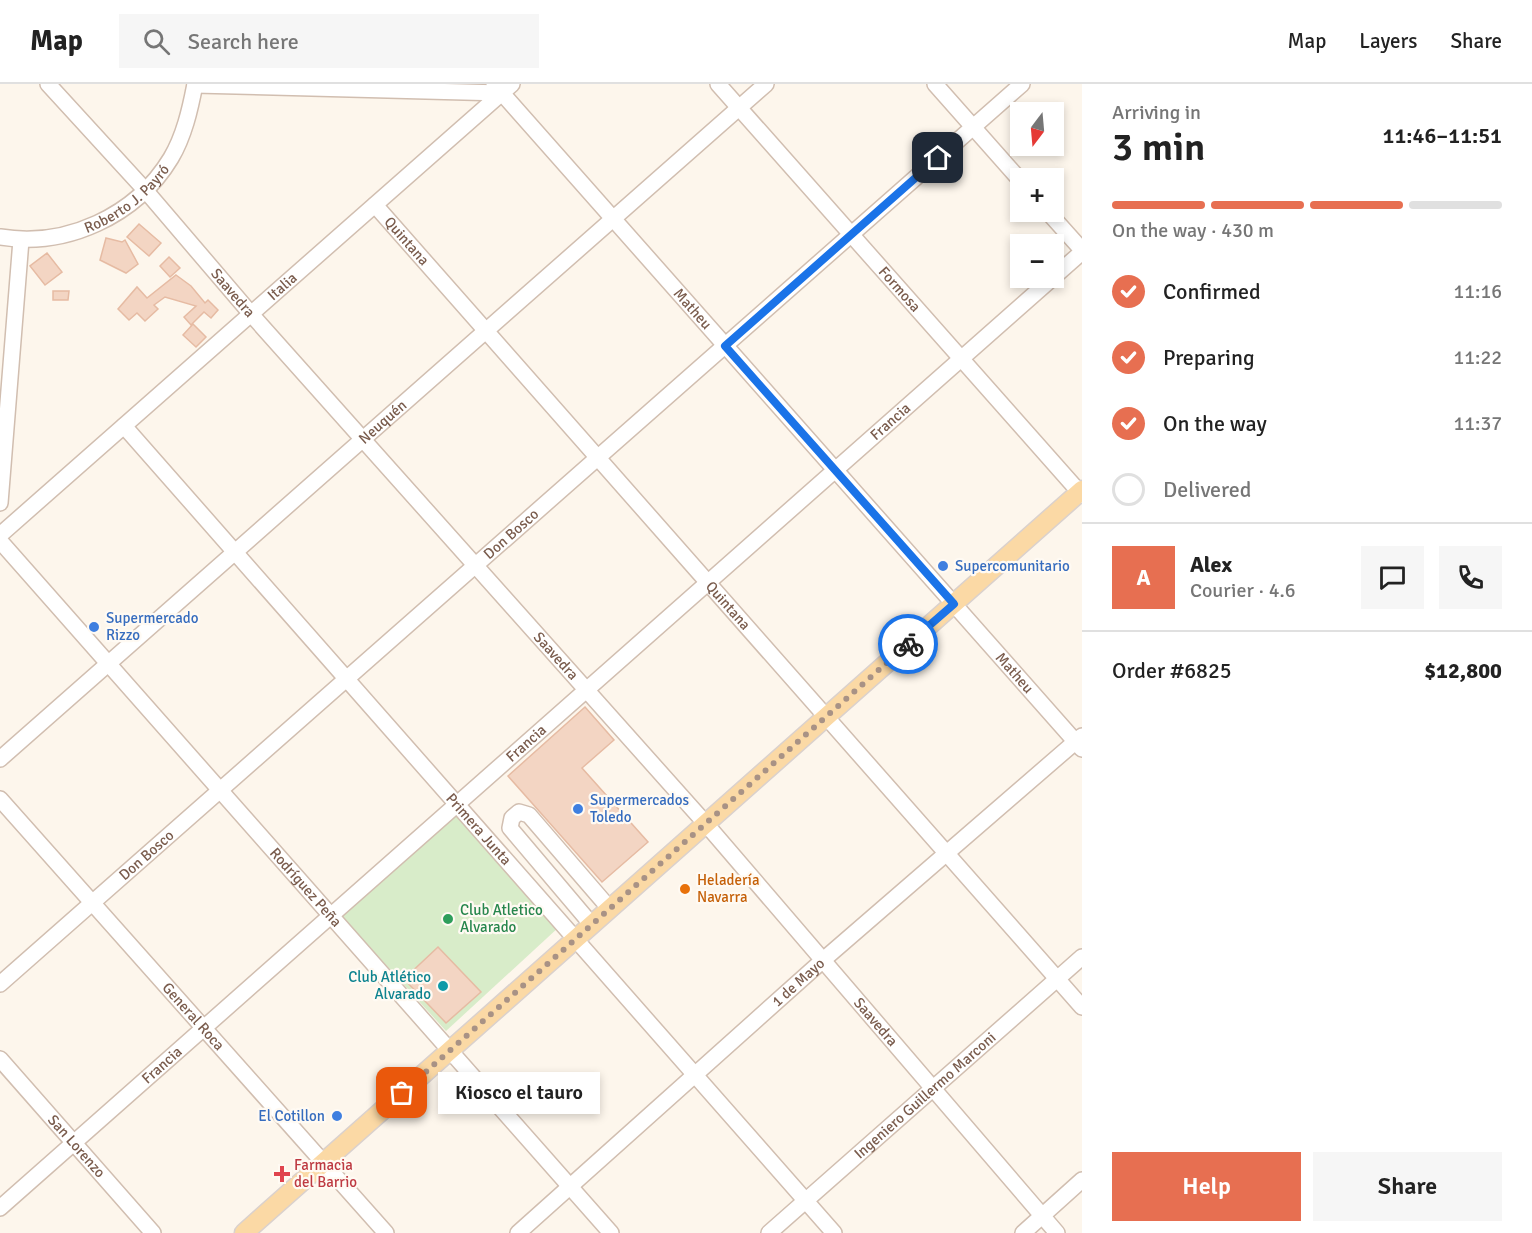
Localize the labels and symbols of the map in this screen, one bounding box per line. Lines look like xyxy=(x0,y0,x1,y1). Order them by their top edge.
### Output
north arrow xyxy=(1010,102,1064,156)
pin xyxy=(912,132,963,183)
street label: Roberto J. Payró xyxy=(82,161,173,237)
street label: Quintana xyxy=(381,213,433,269)
street label: Formosa xyxy=(875,263,925,316)
street label: Saavedra xyxy=(207,265,259,321)
street label: Italia xyxy=(264,269,301,304)
street label: Matheu xyxy=(670,285,716,333)
street label: Neuquén xyxy=(355,396,410,448)
street label: Francia xyxy=(866,399,914,444)
street label: Don Bosco xyxy=(480,505,542,563)
place label: Supercomunitario xyxy=(955,557,1070,575)
marker: Supercomunitario xyxy=(936,559,950,573)
street label: Quintana xyxy=(702,578,754,634)
place label: Supermercado Rizzo xyxy=(106,609,199,644)
courier xyxy=(878,614,938,674)
marker: Supermercado Rizzo xyxy=(87,620,101,634)
street label: Saavedra xyxy=(530,628,582,684)
street label: Matheu xyxy=(992,649,1038,697)
street label: Francia xyxy=(502,721,550,766)
street label: Primera Junta xyxy=(442,789,515,869)
place label: Supermercados Toledo xyxy=(590,791,690,826)
marker: Supermercados Toledo xyxy=(571,802,585,816)
street label: Don Bosco xyxy=(115,826,178,884)
street label: Rodríguez Peña xyxy=(266,844,345,931)
place label: Heladería Navarra xyxy=(697,871,760,906)
marker: Heladería Navarra xyxy=(678,882,692,896)
place label: Club Atletico Alvarado xyxy=(460,901,543,936)
marker: Club Atletico Alvarado xyxy=(441,912,455,926)
street label: 1 de Mayo xyxy=(768,954,828,1010)
place label: Club Atlético Alvarado xyxy=(348,968,431,1003)
street label: General Roca xyxy=(158,979,228,1054)
marker: Club Atlético Alvarado xyxy=(436,979,450,993)
street label: Saavedra xyxy=(850,994,902,1050)
street label: Ingeniero Guillermo Marconi xyxy=(851,1028,1000,1163)
street label: Francia xyxy=(138,1042,186,1087)
pin xyxy=(376,1067,427,1118)
callout: Kiosco el tauro xyxy=(438,1072,600,1114)
place label: El Cotillon xyxy=(258,1107,325,1125)
marker: El Cotillon xyxy=(330,1109,344,1123)
street label: San Lorenzo xyxy=(44,1111,109,1181)
place label: Farmacia del Barrio xyxy=(294,1156,357,1191)
marker: Farmacia del Barrio xyxy=(275,1167,289,1181)

